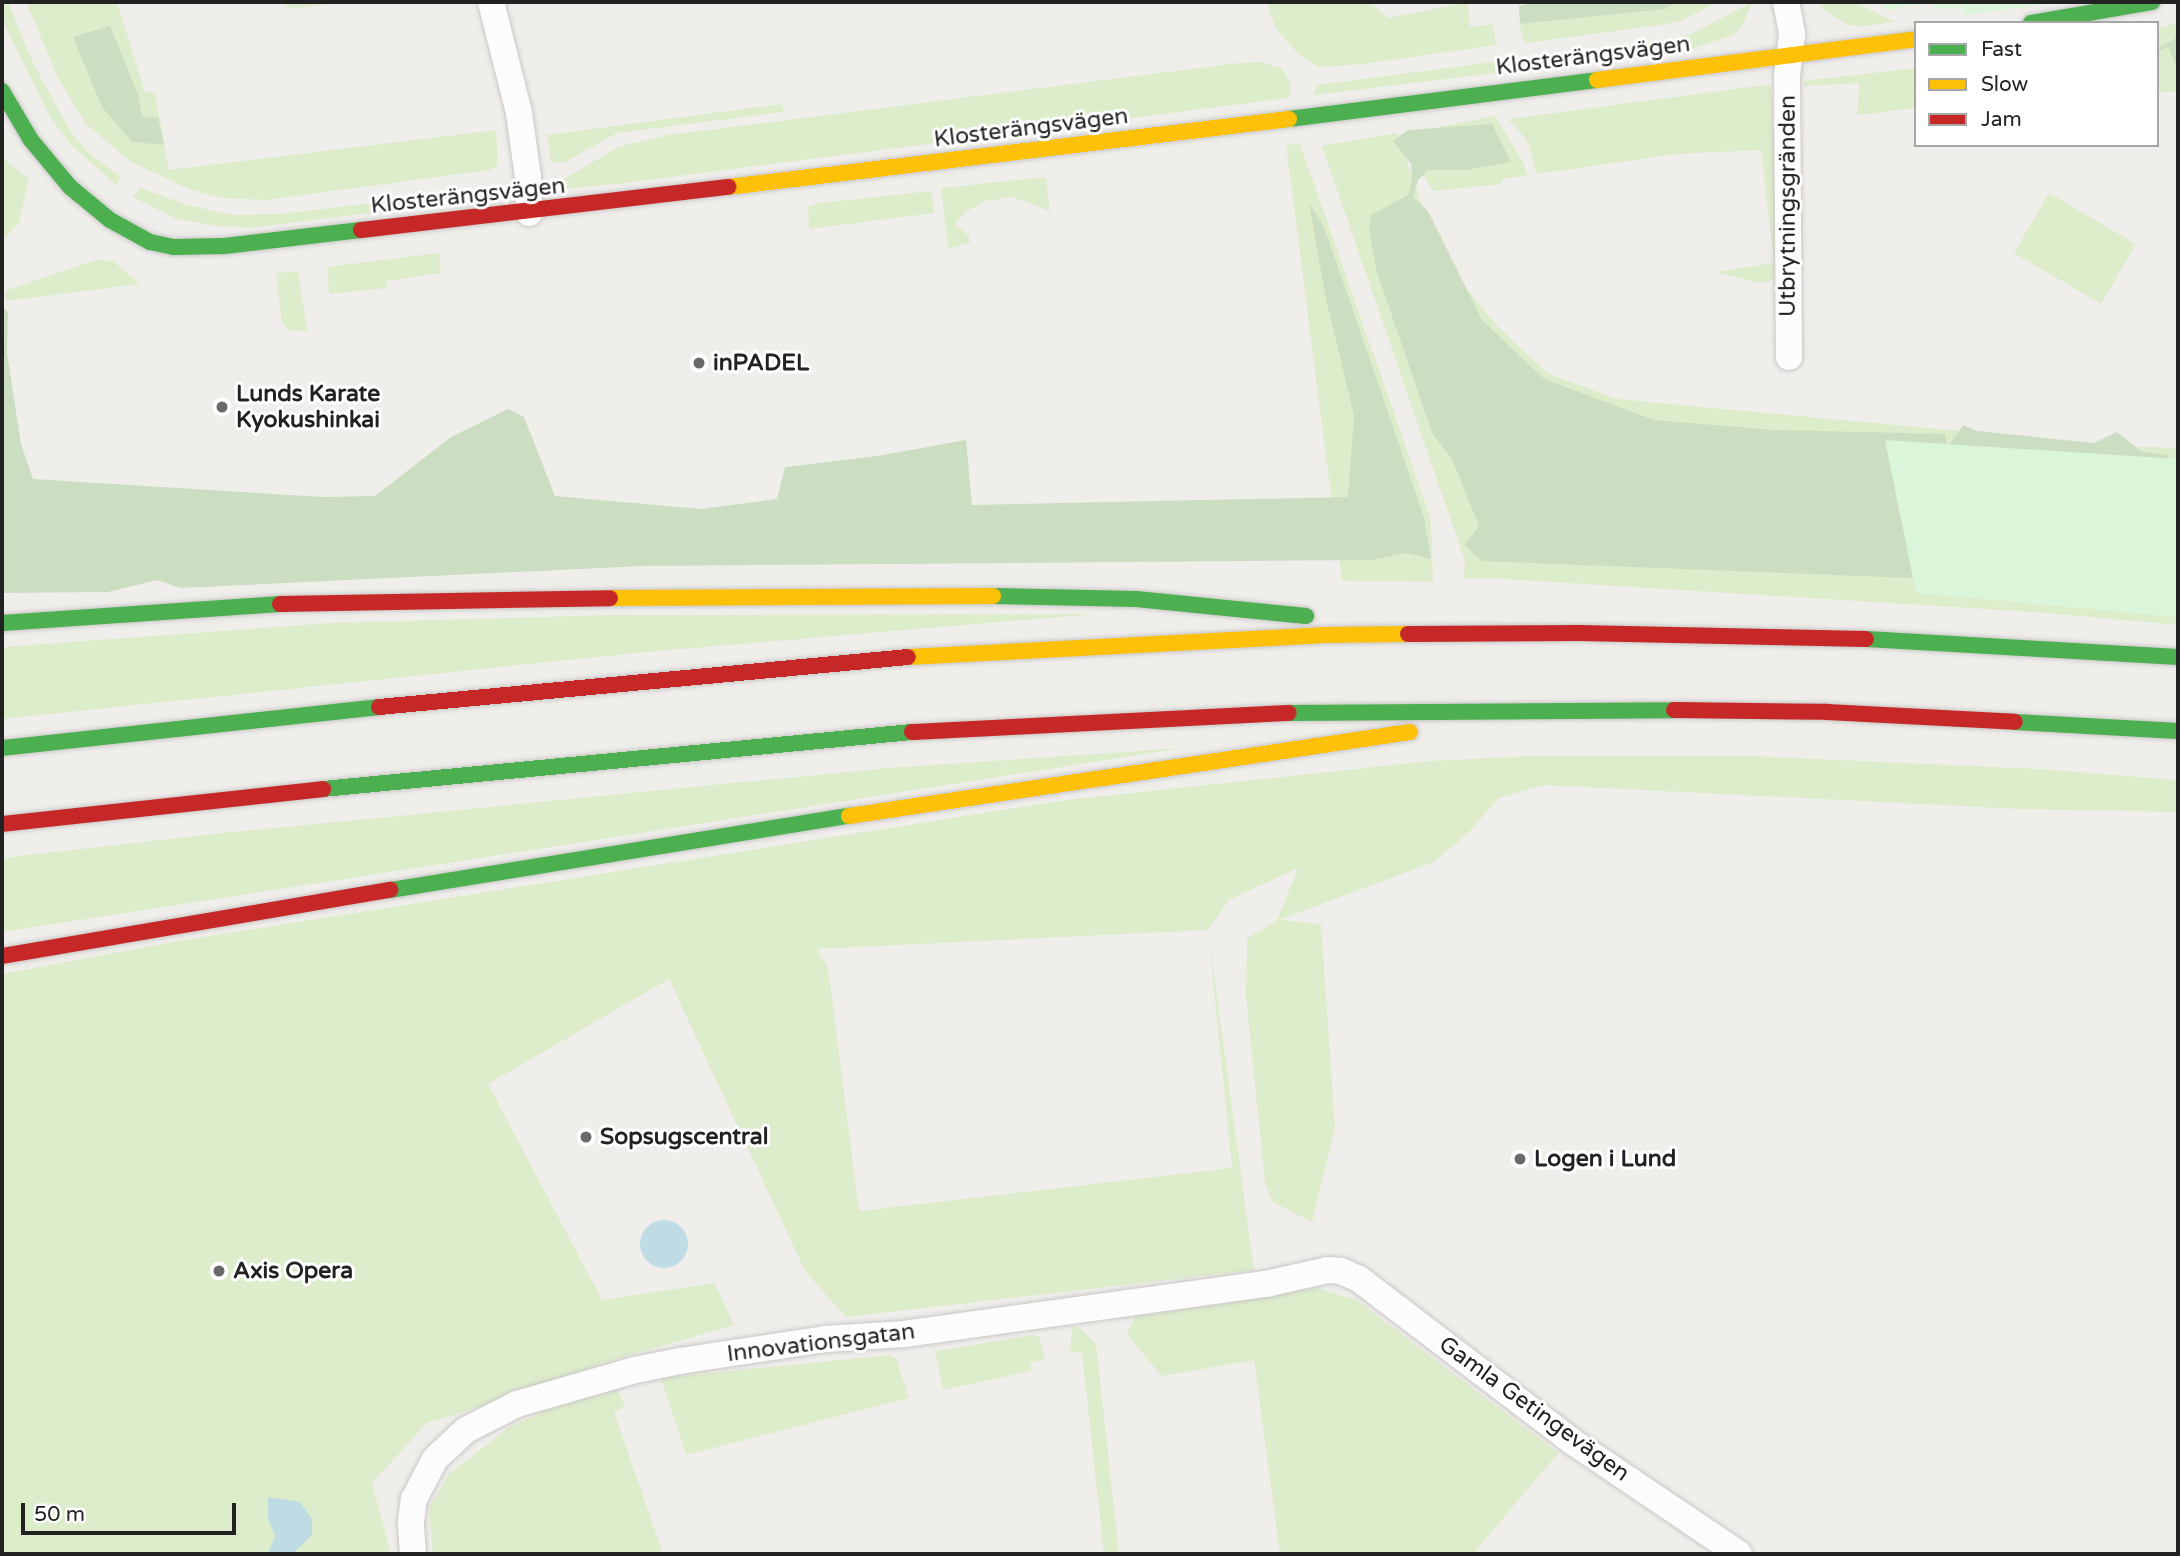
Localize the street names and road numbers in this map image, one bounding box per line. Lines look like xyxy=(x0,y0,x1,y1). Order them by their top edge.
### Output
street label: Klosterängsvägen xyxy=(1494,30,1692,82)
street label: Utbrytningsgränden xyxy=(1774,95,1802,317)
street label: Klosterängsvägen xyxy=(932,102,1130,154)
street label: Klosterängsvägen xyxy=(369,172,567,220)
street label: Innovationsgatan xyxy=(725,1318,917,1368)
street label: Gamla Getingevägen xyxy=(1433,1331,1635,1487)

